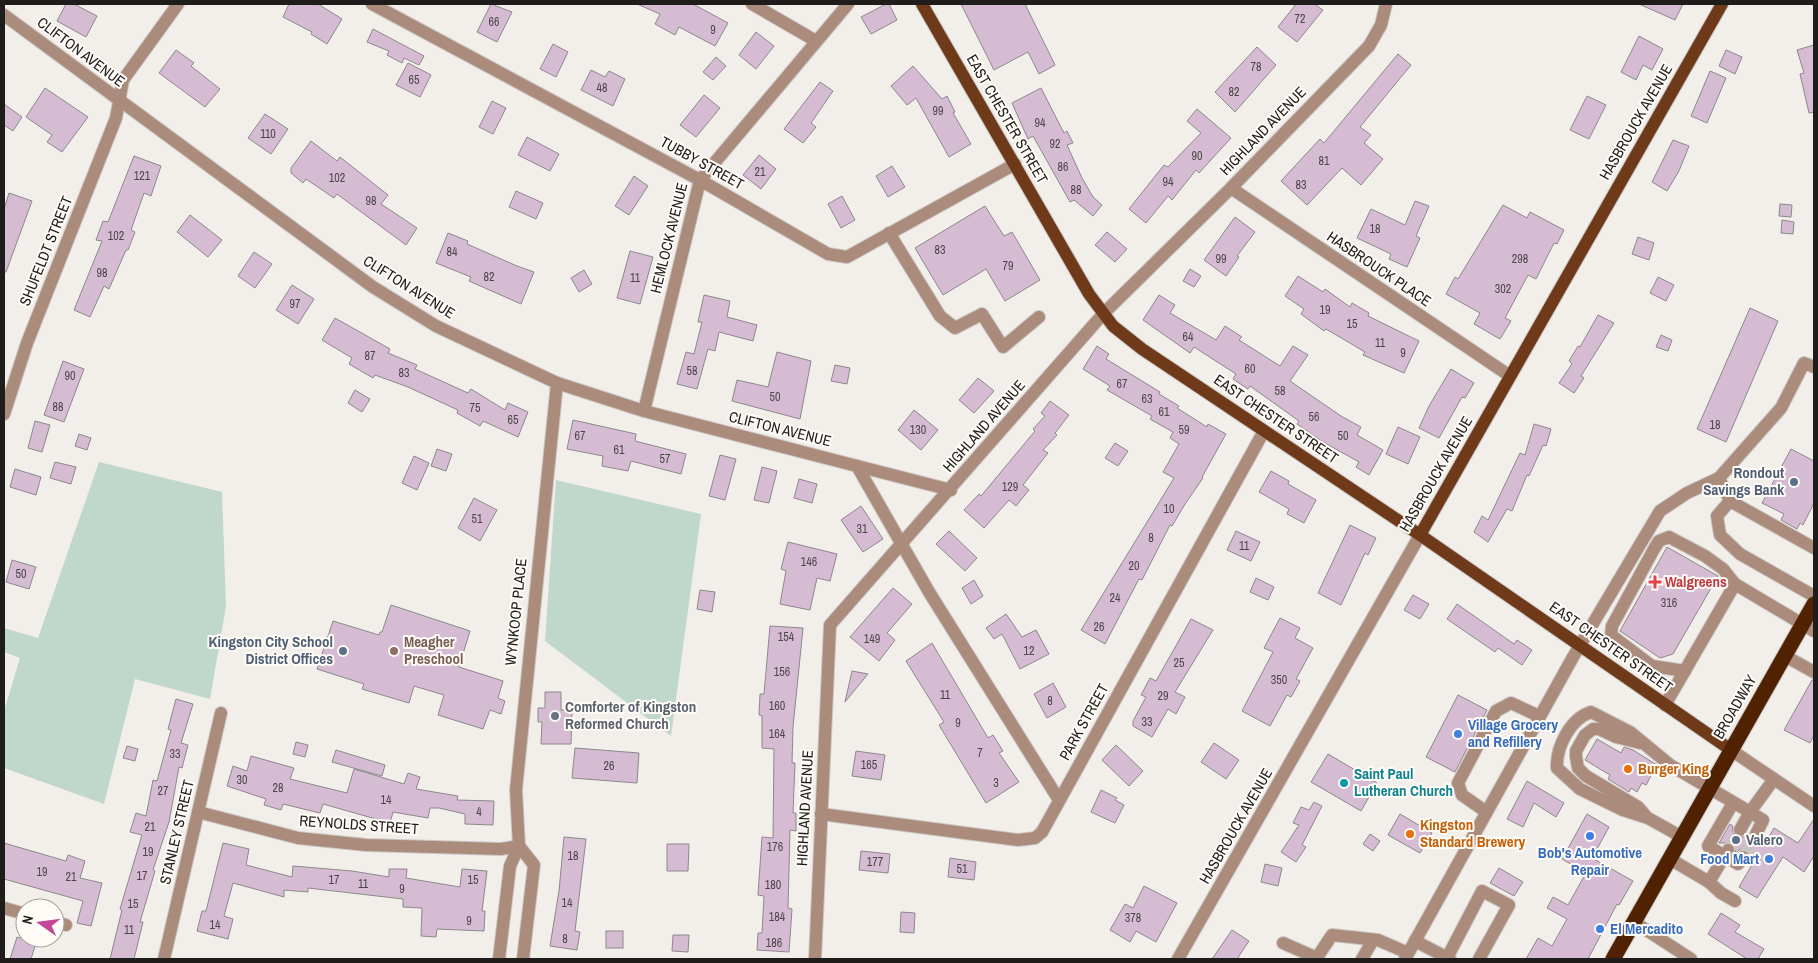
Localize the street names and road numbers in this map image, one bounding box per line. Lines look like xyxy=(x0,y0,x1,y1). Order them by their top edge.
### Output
street label: CLIFTON AVENUE xyxy=(33,12,129,92)
street label: EAST CHESTER STREET xyxy=(962,50,1053,188)
street label: HASBROUCK AVENUE xyxy=(1594,60,1677,183)
street label: HIGHLAND AVENUE xyxy=(1215,82,1310,180)
street label: TUBBY STREET xyxy=(657,131,748,194)
street label: HEMLOCK AVENUE xyxy=(645,180,692,295)
street label: SHUFELDT STREET xyxy=(14,192,77,309)
street label: HASBROUCK PLACE xyxy=(1323,226,1436,311)
street label: CLIFTON AVENUE xyxy=(359,250,459,323)
street label: EAST CHESTER STREET xyxy=(1210,369,1343,468)
street label: HIGHLAND AVENUE xyxy=(938,375,1030,476)
street label: CLIFTON AVENUE xyxy=(727,406,834,451)
street label: HASBROUCK AVENUE xyxy=(1394,412,1477,535)
street label: WYNKOOP PLACE xyxy=(499,557,532,667)
street label: EAST CHESTER STREET xyxy=(1545,596,1678,697)
street label: BROADWAY xyxy=(1708,670,1762,742)
street label: PARK STREET xyxy=(1054,679,1113,764)
street label: HIGHLAND AVENUE xyxy=(791,750,818,866)
street label: HASBROUCK AVENUE xyxy=(1194,764,1277,887)
street label: STANLEY STREET xyxy=(154,777,199,886)
street label: REYNOLDS STREET xyxy=(299,810,420,839)

